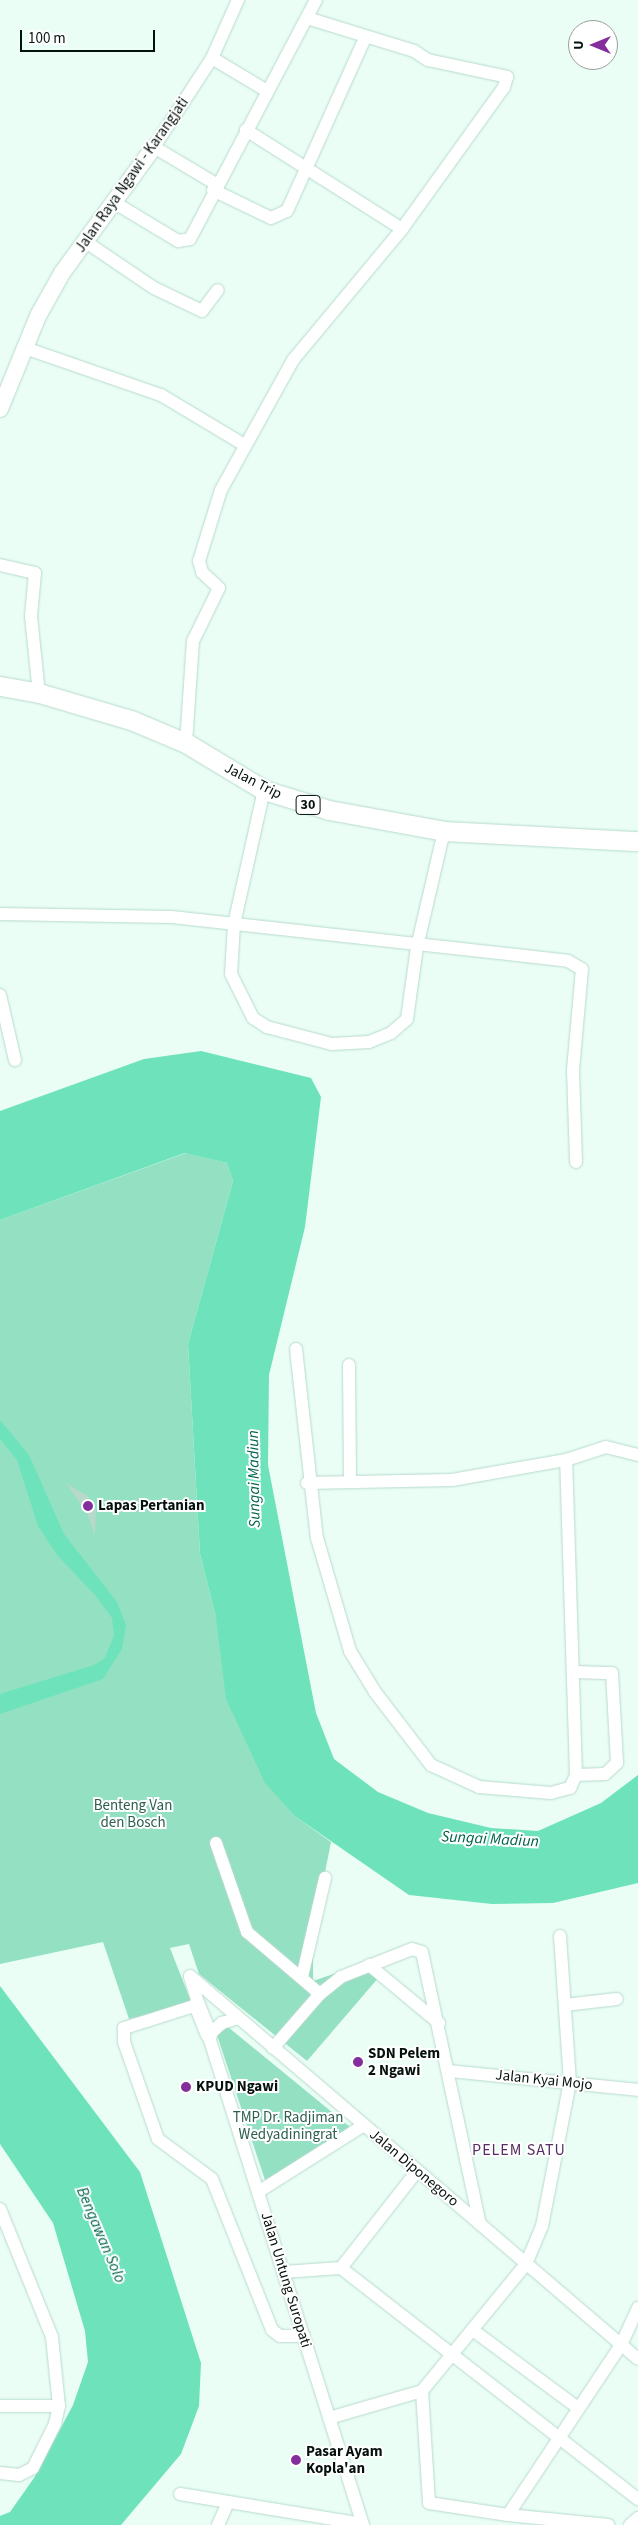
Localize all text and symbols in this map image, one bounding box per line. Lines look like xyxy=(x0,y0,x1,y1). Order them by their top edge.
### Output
scale bar xyxy=(22,20,158,52)
north arrow xyxy=(568,20,618,70)
text: 100 m xyxy=(28,28,66,49)
text: U xyxy=(569,40,589,50)
street label: Jalan Raya Ngawi - Karangjati xyxy=(72,94,192,256)
street label: Jalan Trip xyxy=(221,759,285,803)
road number: 30 xyxy=(296,794,320,816)
water label: Sungai Madiun xyxy=(244,1430,264,1528)
place label: Lapas Pertanian xyxy=(98,1497,205,1515)
marker: Lapas Pertanian xyxy=(82,1500,94,1512)
park label: Benteng Van den Bosch xyxy=(94,1796,172,1831)
water label: Sungai Madiun xyxy=(441,1827,539,1851)
place label: SDN Pelem 2 Ngawi xyxy=(368,2044,440,2079)
marker: SDN Pelem 2 Ngawi xyxy=(352,2056,364,2068)
street label: Jalan Kyai Mojo xyxy=(495,2066,593,2094)
place label: KPUD Ngawi xyxy=(196,2078,278,2096)
marker: KPUD Ngawi xyxy=(180,2081,192,2093)
park label: TMP Dr. Radjiman Wedyadiningrat xyxy=(233,2108,343,2143)
street label: Jalan Diponegoro xyxy=(366,2125,462,2211)
district label: PELEM SATU xyxy=(471,2140,567,2160)
water label: Bengawan Solo xyxy=(72,2184,130,2286)
street label: Jalan Untung Suropati xyxy=(257,2210,315,2350)
place label: Pasar Ayam Kopla'an xyxy=(306,2442,382,2477)
marker: Pasar Ayam Kopla'an xyxy=(290,2454,302,2466)

